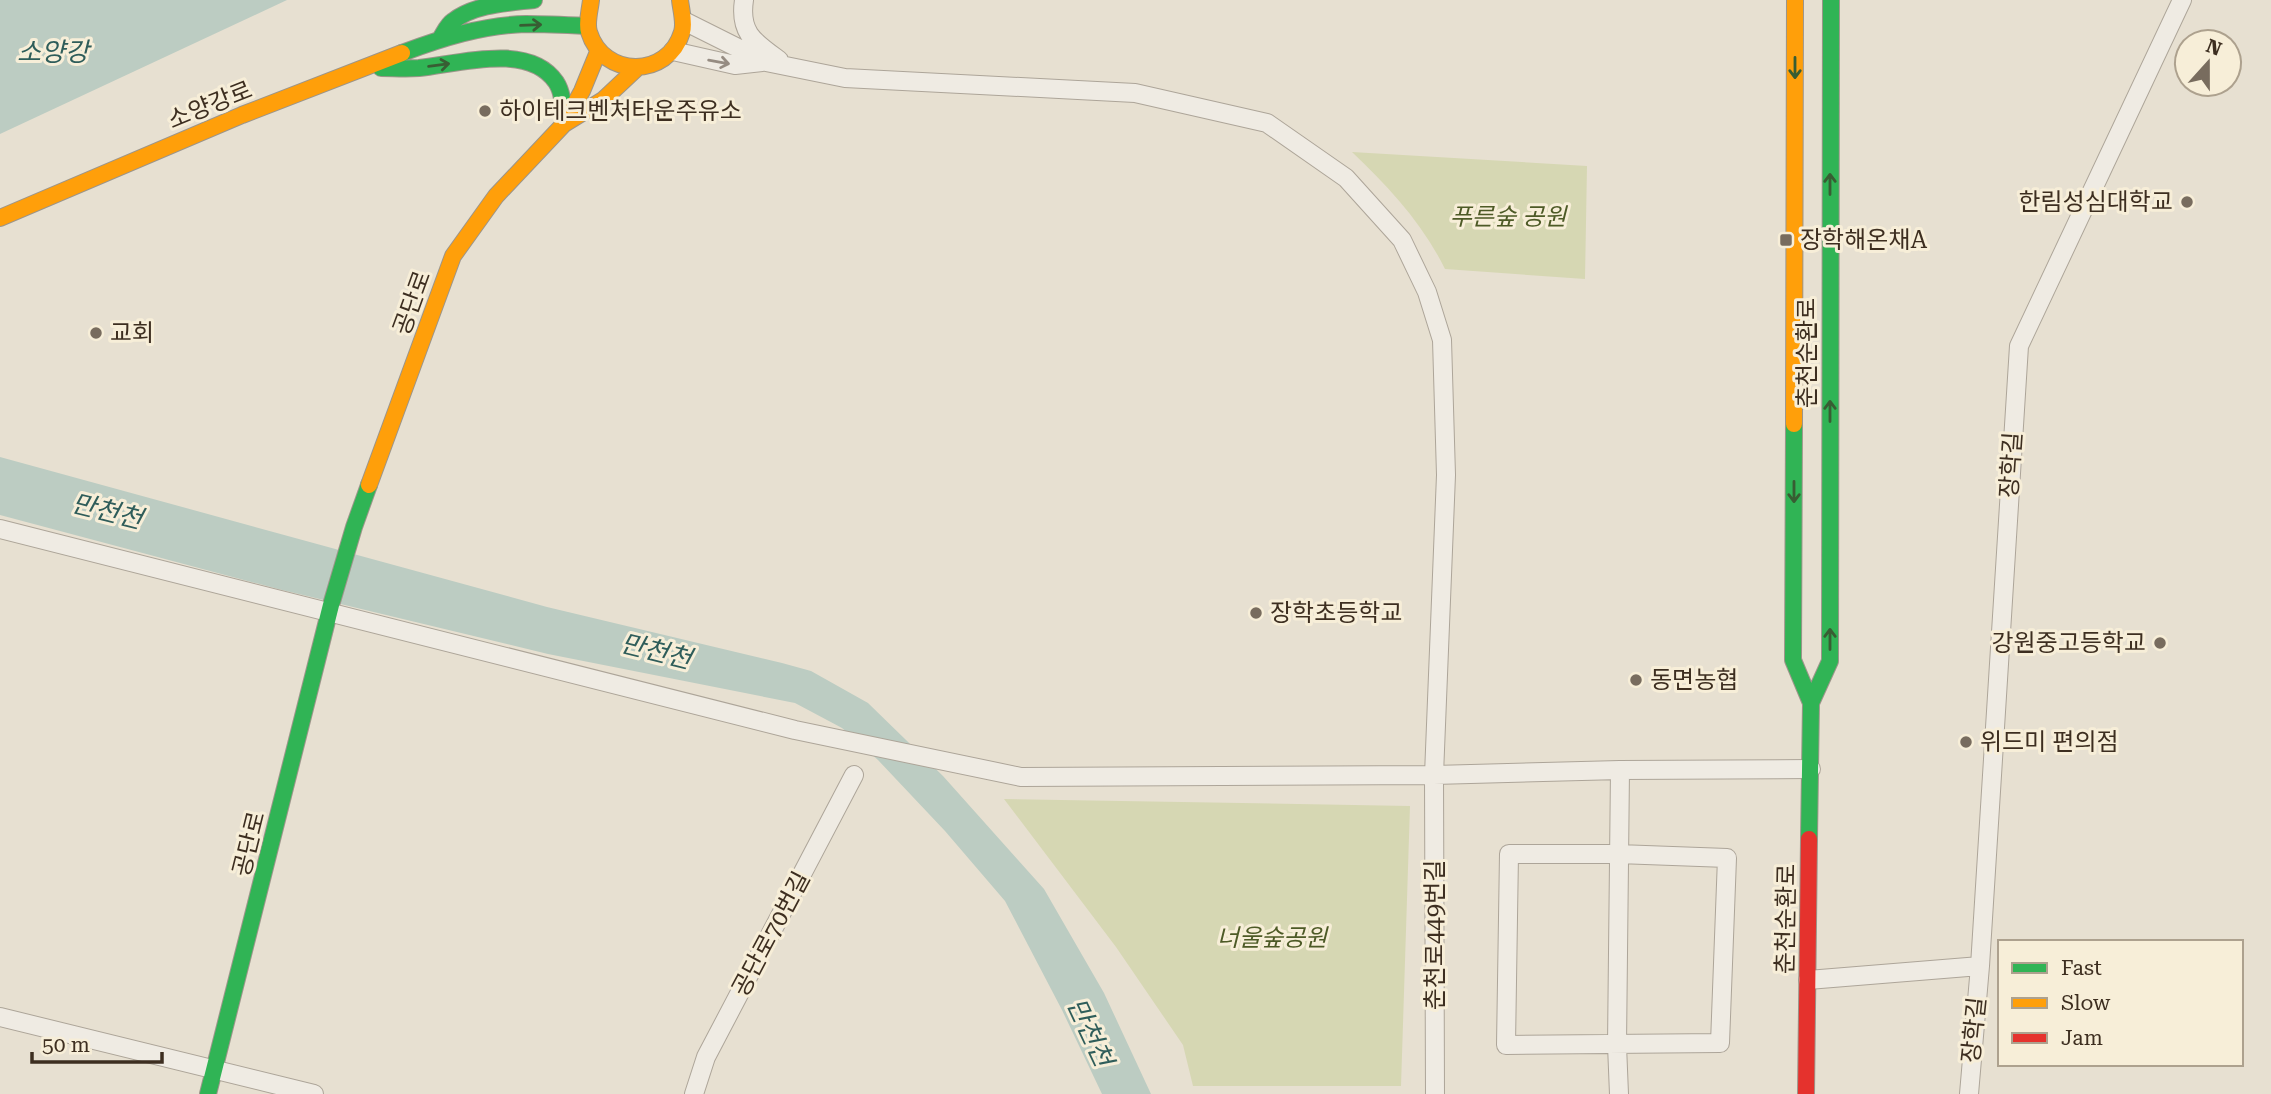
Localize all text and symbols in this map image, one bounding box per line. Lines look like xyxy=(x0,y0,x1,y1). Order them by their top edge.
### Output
one-way arrow xyxy=(519,18,542,31)
north arrow xyxy=(2173,28,2243,98)
text: N xyxy=(2203,34,2225,61)
water label: 소양강 xyxy=(17,37,92,67)
one-way arrow xyxy=(707,56,730,69)
one-way arrow xyxy=(1788,56,1802,79)
one-way arrow xyxy=(427,58,450,71)
street label: 소양강로 xyxy=(164,75,256,135)
place label: 하이테크벤처타운주유소 xyxy=(499,97,742,125)
marker: 하이테크벤처타운주유소 xyxy=(477,103,493,119)
one-way arrow xyxy=(1823,172,1837,195)
place label: 한림성심대학교 xyxy=(2018,188,2173,216)
marker: 한림성심대학교 xyxy=(2179,194,2195,210)
park label: 푸른숲 공원 xyxy=(1450,203,1568,231)
place label: 장학해온채A xyxy=(1800,226,1927,254)
marker: 장학해온채A xyxy=(1778,232,1794,248)
street label: 공단로 xyxy=(388,267,436,339)
street label: 춘천순환로 xyxy=(1793,298,1821,408)
place label: 교회 xyxy=(110,319,154,347)
marker: 교회 xyxy=(88,325,104,341)
one-way arrow xyxy=(1823,400,1837,423)
street label: 장학길 xyxy=(1995,431,2027,499)
one-way arrow xyxy=(1787,480,1801,503)
water label: 만천천 xyxy=(69,488,148,535)
place label: 장학초등학교 xyxy=(1270,599,1402,627)
marker: 장학초등학교 xyxy=(1248,605,1264,621)
one-way arrow xyxy=(1823,627,1837,650)
water label: 만천천 xyxy=(618,628,697,675)
place label: 강원중고등학교 xyxy=(1991,629,2146,657)
marker: 강원중고등학교 xyxy=(2152,635,2168,651)
place label: 동면농협 xyxy=(1650,666,1738,694)
marker: 동면농협 xyxy=(1628,672,1644,688)
place label: 위드미 편의점 xyxy=(1980,728,2119,756)
marker: 위드미 편의점 xyxy=(1958,734,1974,750)
street label: 공단로 xyxy=(227,808,271,880)
street label: 춘천로449번길 xyxy=(1421,860,1449,1010)
street label: 춘천순환로 xyxy=(1771,864,1801,974)
street label: 공단로70번길 xyxy=(726,867,816,1001)
park label: 너울숲공원 xyxy=(1217,924,1329,952)
legend xyxy=(1998,940,2243,1066)
text: Fast xyxy=(2061,956,2102,980)
text: Slow xyxy=(2061,991,2111,1015)
water label: 만천천 xyxy=(1061,993,1120,1074)
street label: 장학길 xyxy=(1957,996,1991,1064)
scale bar xyxy=(32,1020,161,1064)
text: Jam xyxy=(2061,1026,2103,1050)
text: 50 m xyxy=(42,1033,90,1057)

